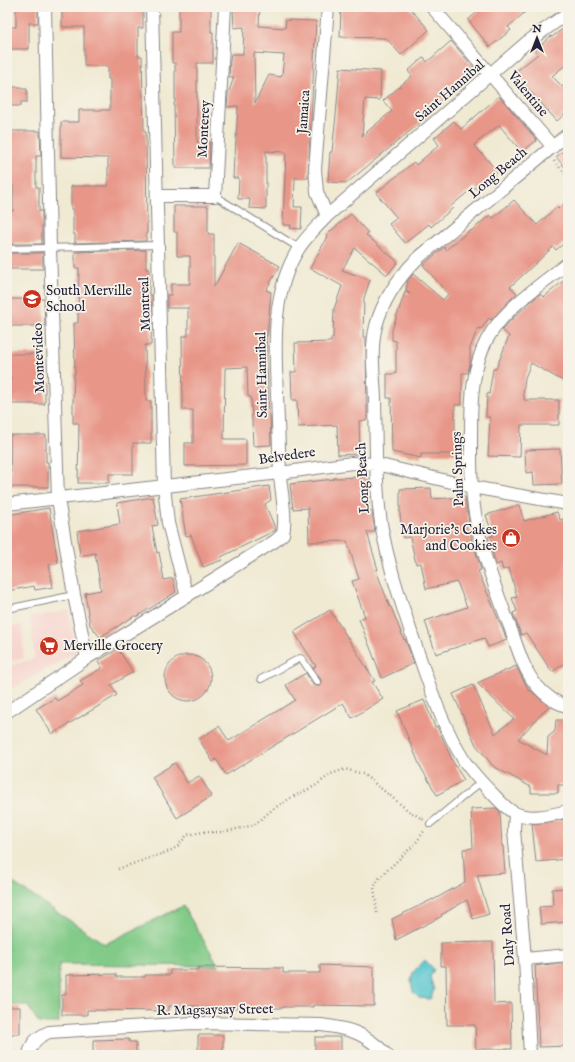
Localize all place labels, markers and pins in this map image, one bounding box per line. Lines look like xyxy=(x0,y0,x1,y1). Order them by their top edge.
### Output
place label: South Merville School xyxy=(46,282,132,316)
school or university icon: South Merville School xyxy=(21,288,43,310)
place label: Marjorie's Cakes and Cookies xyxy=(400,521,497,555)
shop icon: Marjorie's Cakes and Cookies xyxy=(500,527,522,549)
supermarket icon: Merville Grocery xyxy=(38,635,60,657)
place label: Merville Grocery xyxy=(63,637,163,655)

